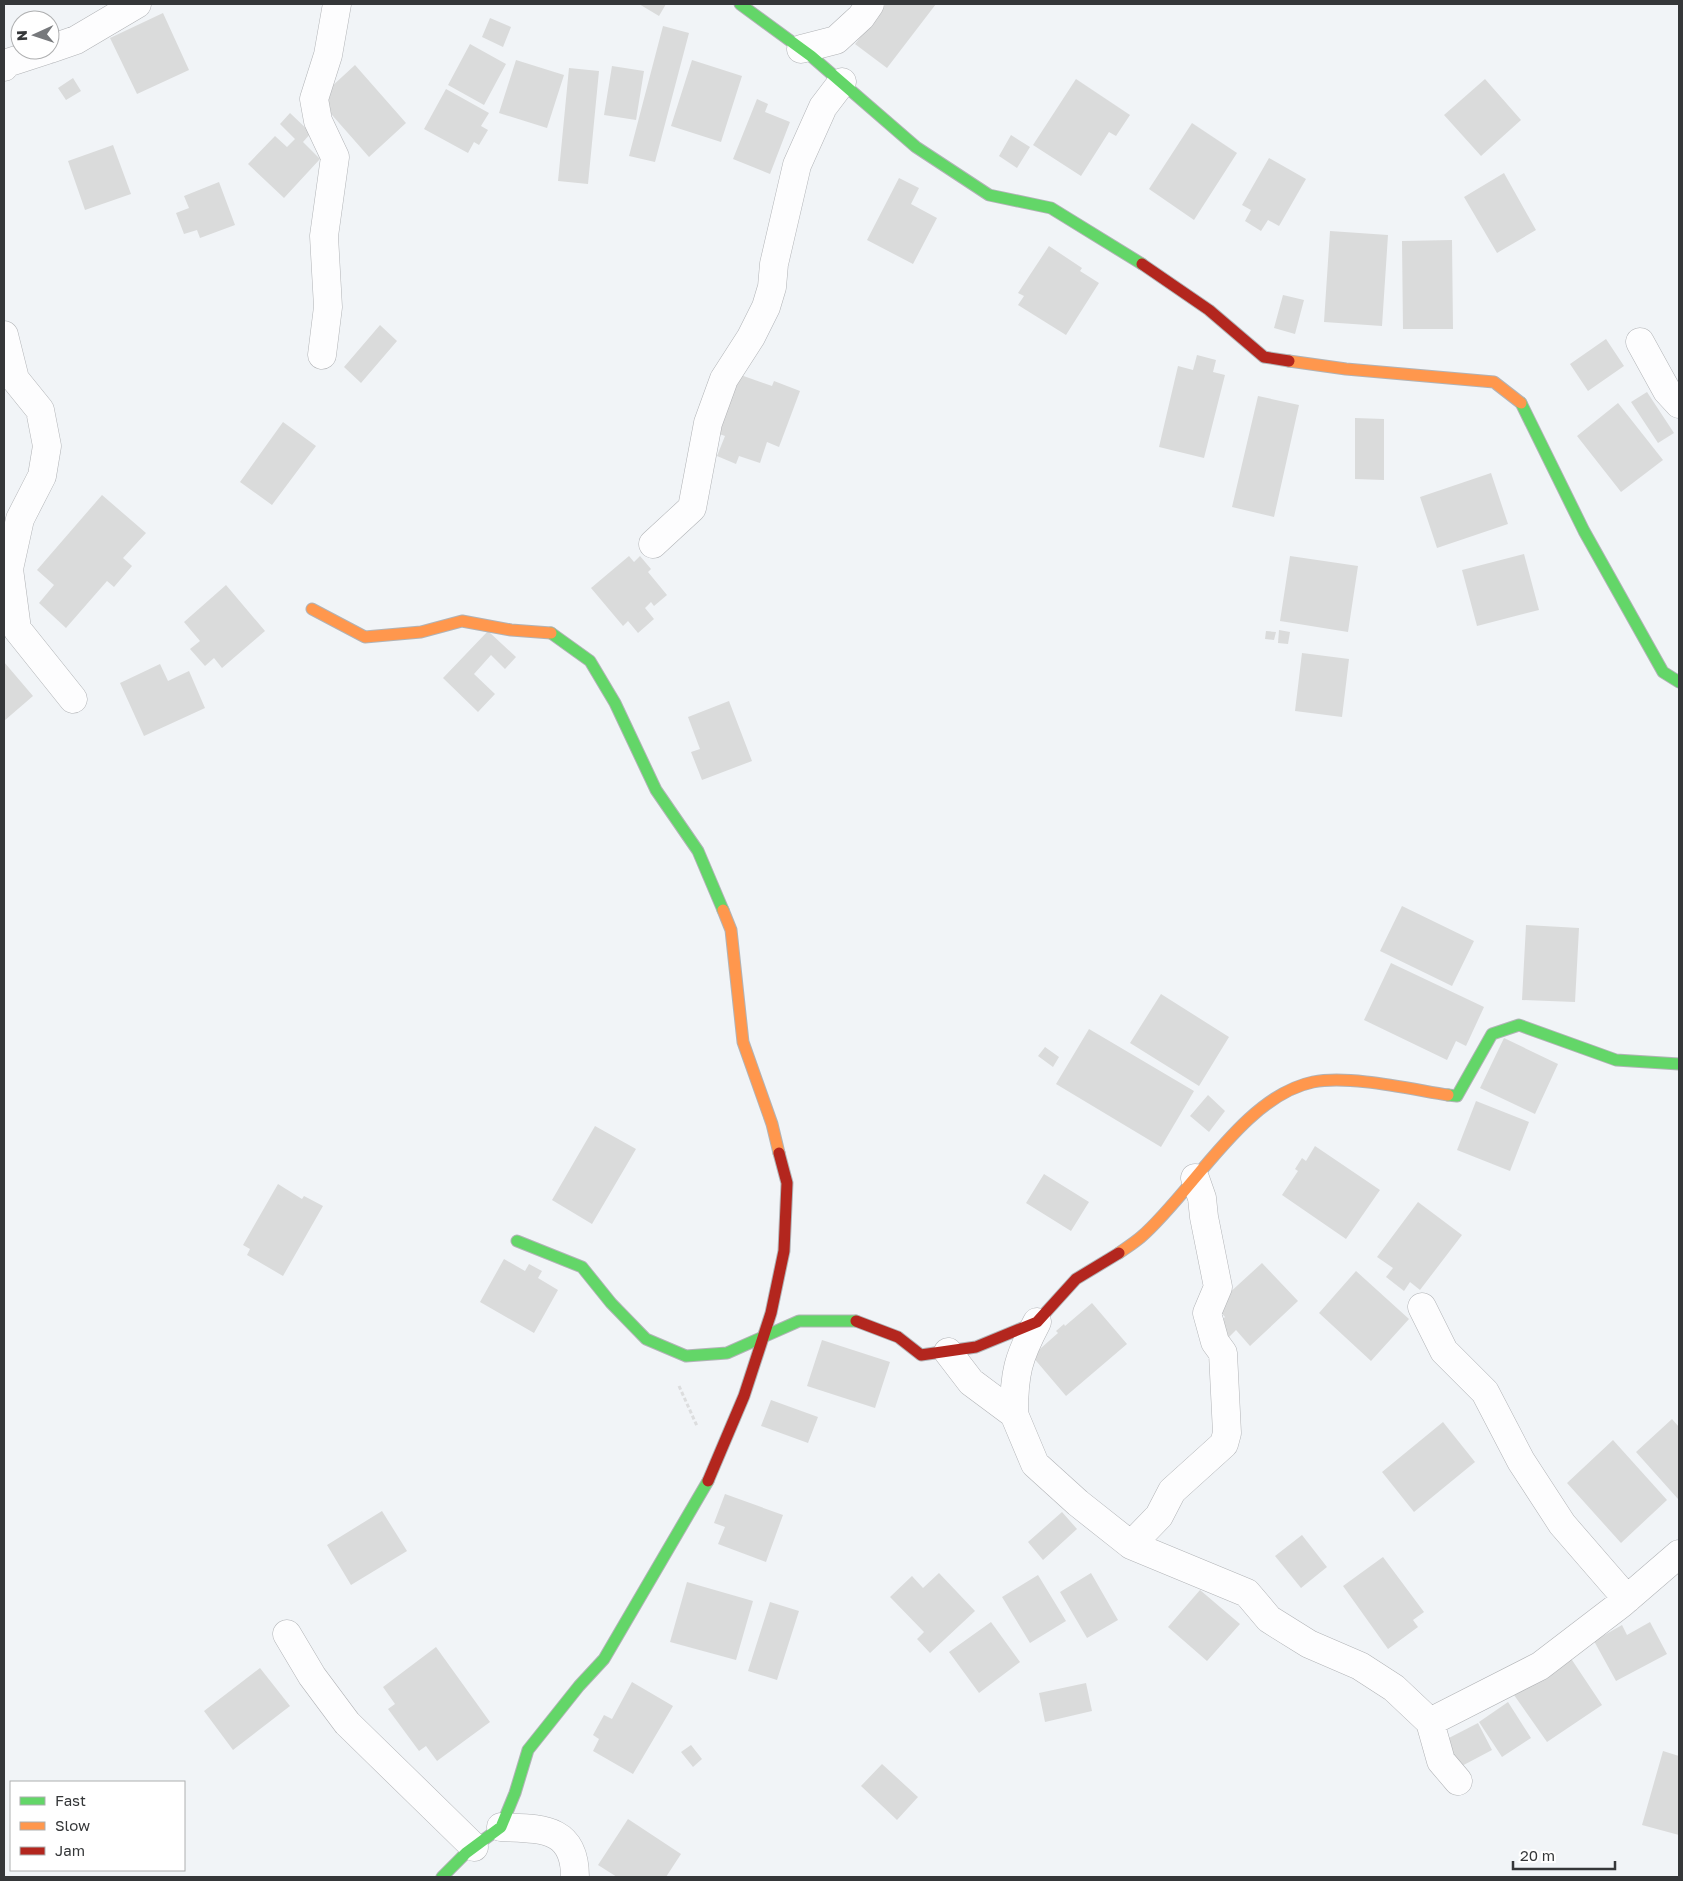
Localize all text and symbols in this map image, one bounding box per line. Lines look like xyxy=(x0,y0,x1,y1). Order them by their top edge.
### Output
north arrow xyxy=(10,10,60,60)
text: N xyxy=(13,30,30,41)
legend xyxy=(10,1781,185,1871)
text: Fast xyxy=(55,1791,86,1809)
text: Slow xyxy=(55,1816,90,1834)
scale bar xyxy=(1513,1838,1616,1870)
text: Jam xyxy=(55,1841,85,1859)
text: 20 m xyxy=(1520,1846,1555,1864)

